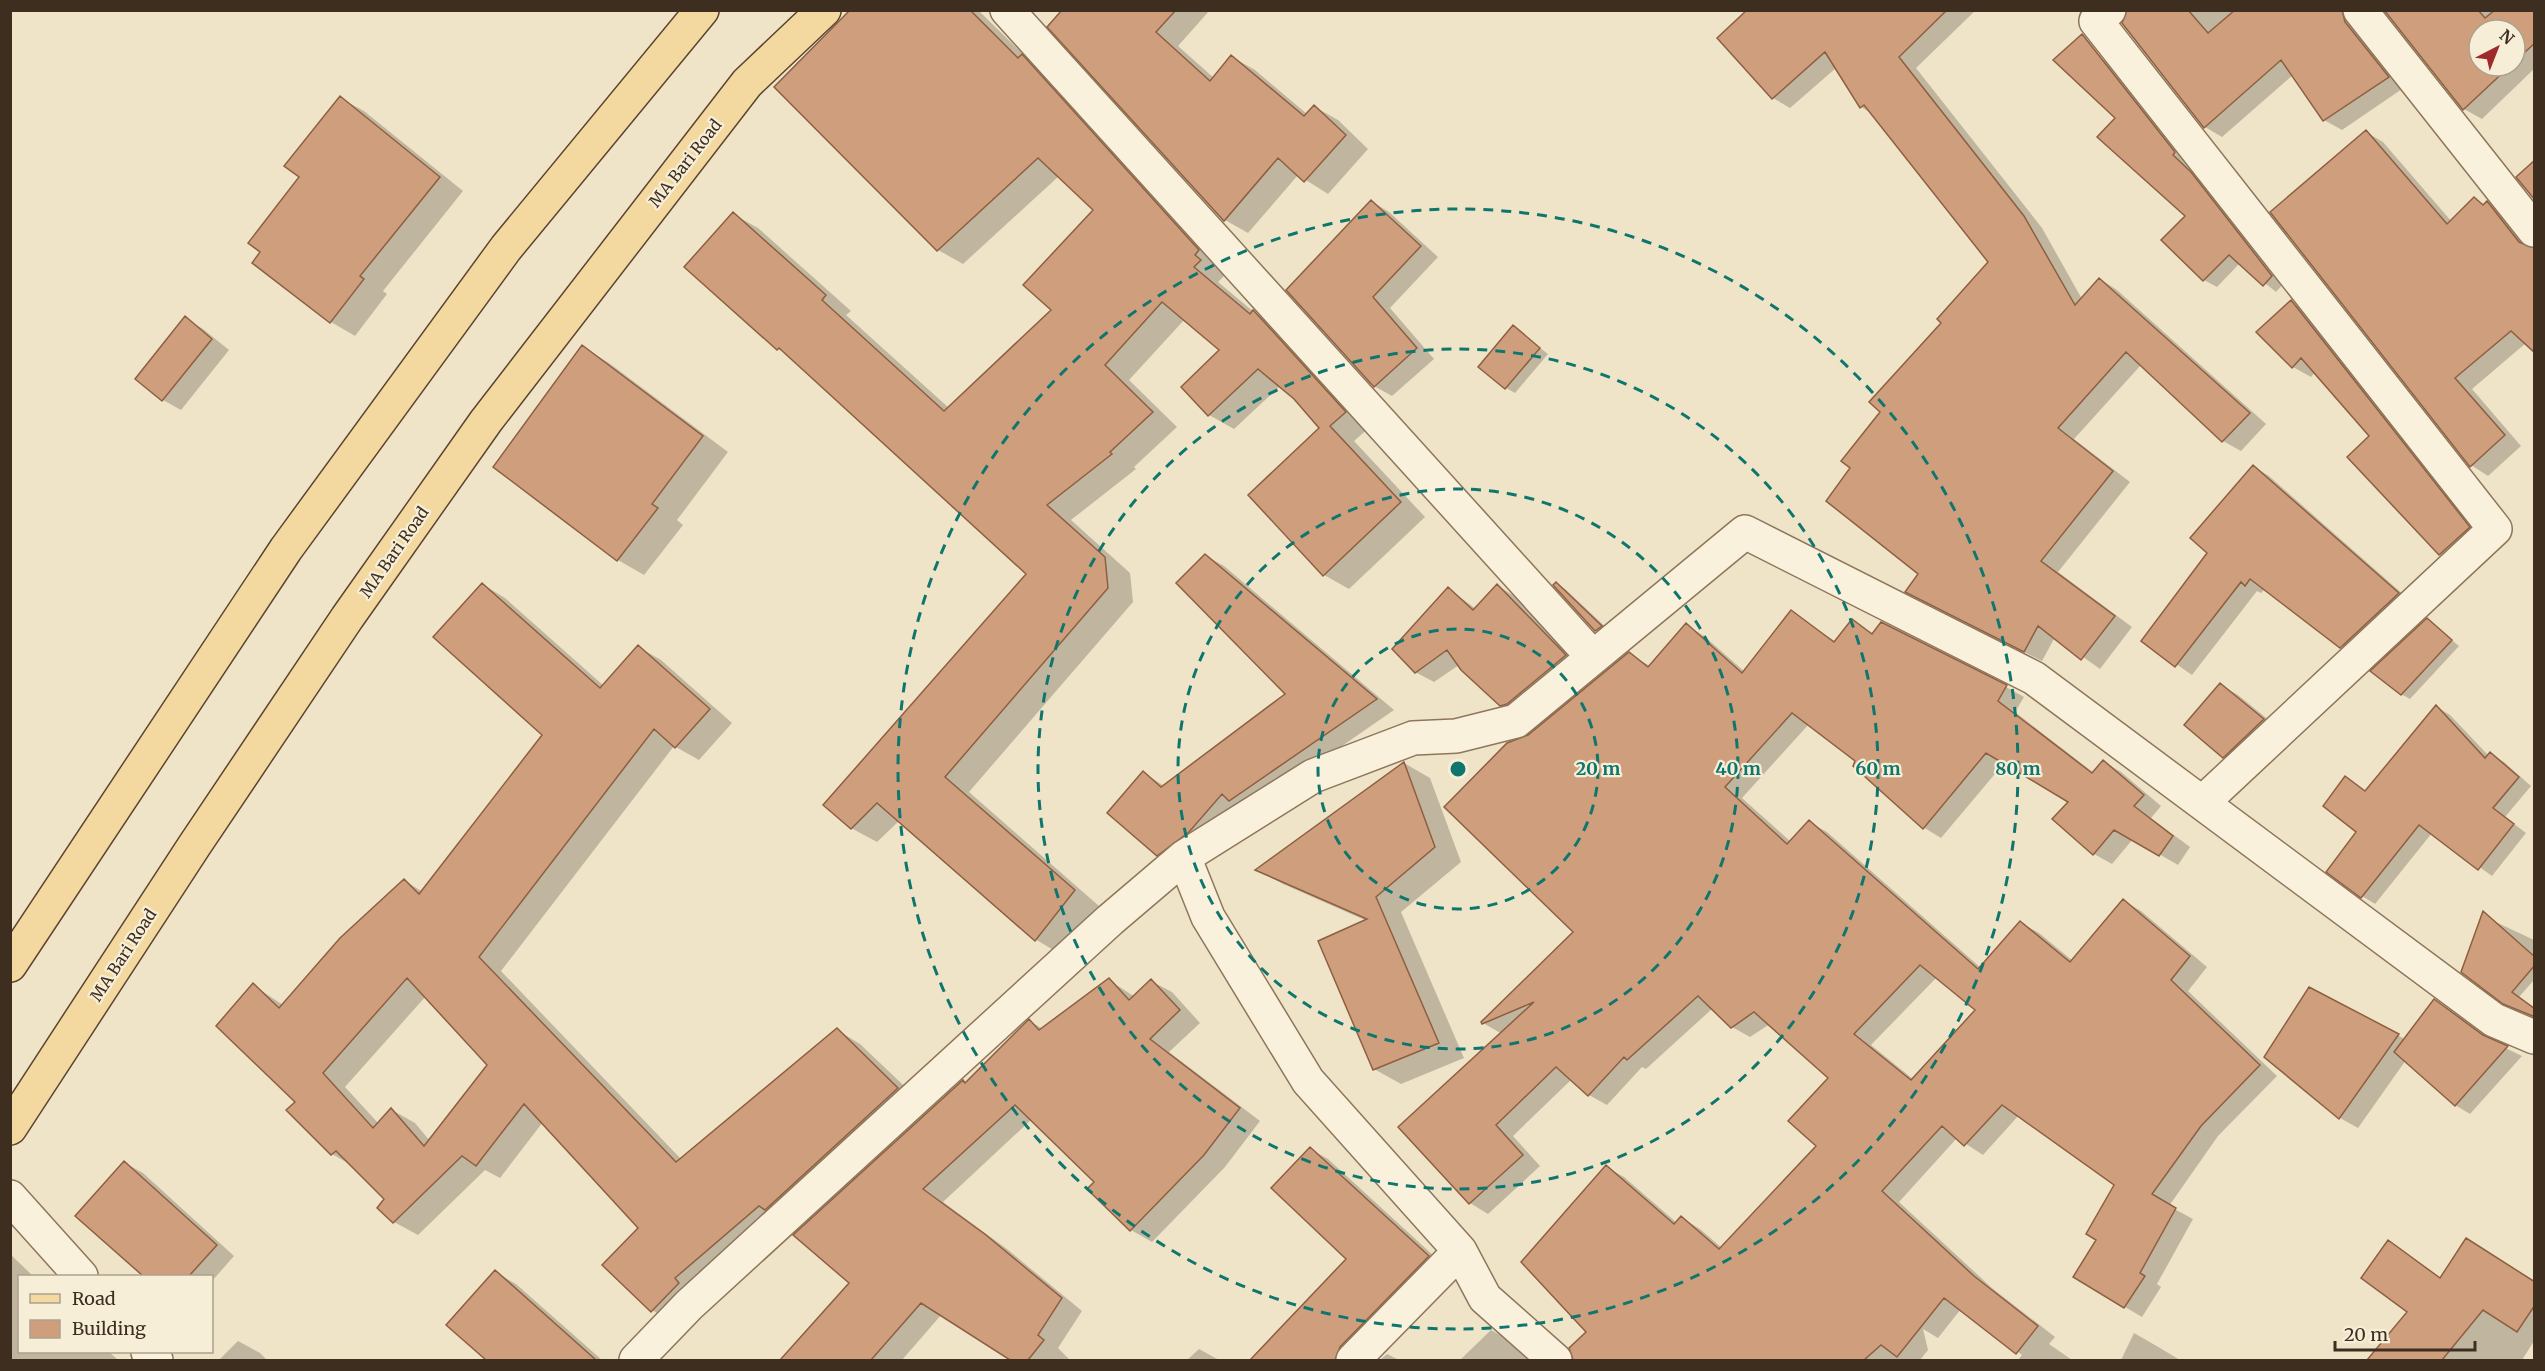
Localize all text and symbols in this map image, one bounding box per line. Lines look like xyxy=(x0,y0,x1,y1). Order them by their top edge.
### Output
north arrow xyxy=(2467,18,2527,78)
text: N xyxy=(2496,25,2519,49)
street label: MA Bari Road xyxy=(644,115,726,211)
street label: MA Bari Road xyxy=(355,502,433,601)
text: 20 m xyxy=(1576,757,1620,780)
text: 40 m xyxy=(1715,757,1761,780)
text: 60 m xyxy=(1855,757,1901,780)
text: 80 m xyxy=(1995,757,2041,780)
centre of rings xyxy=(1448,759,1468,779)
street label: MA Bari Road xyxy=(86,905,160,1005)
legend xyxy=(18,1275,213,1353)
text: Road xyxy=(72,1287,116,1310)
scale bar xyxy=(2335,1314,2474,1352)
text: Building xyxy=(72,1317,146,1340)
text: 20 m xyxy=(2344,1323,2388,1346)

